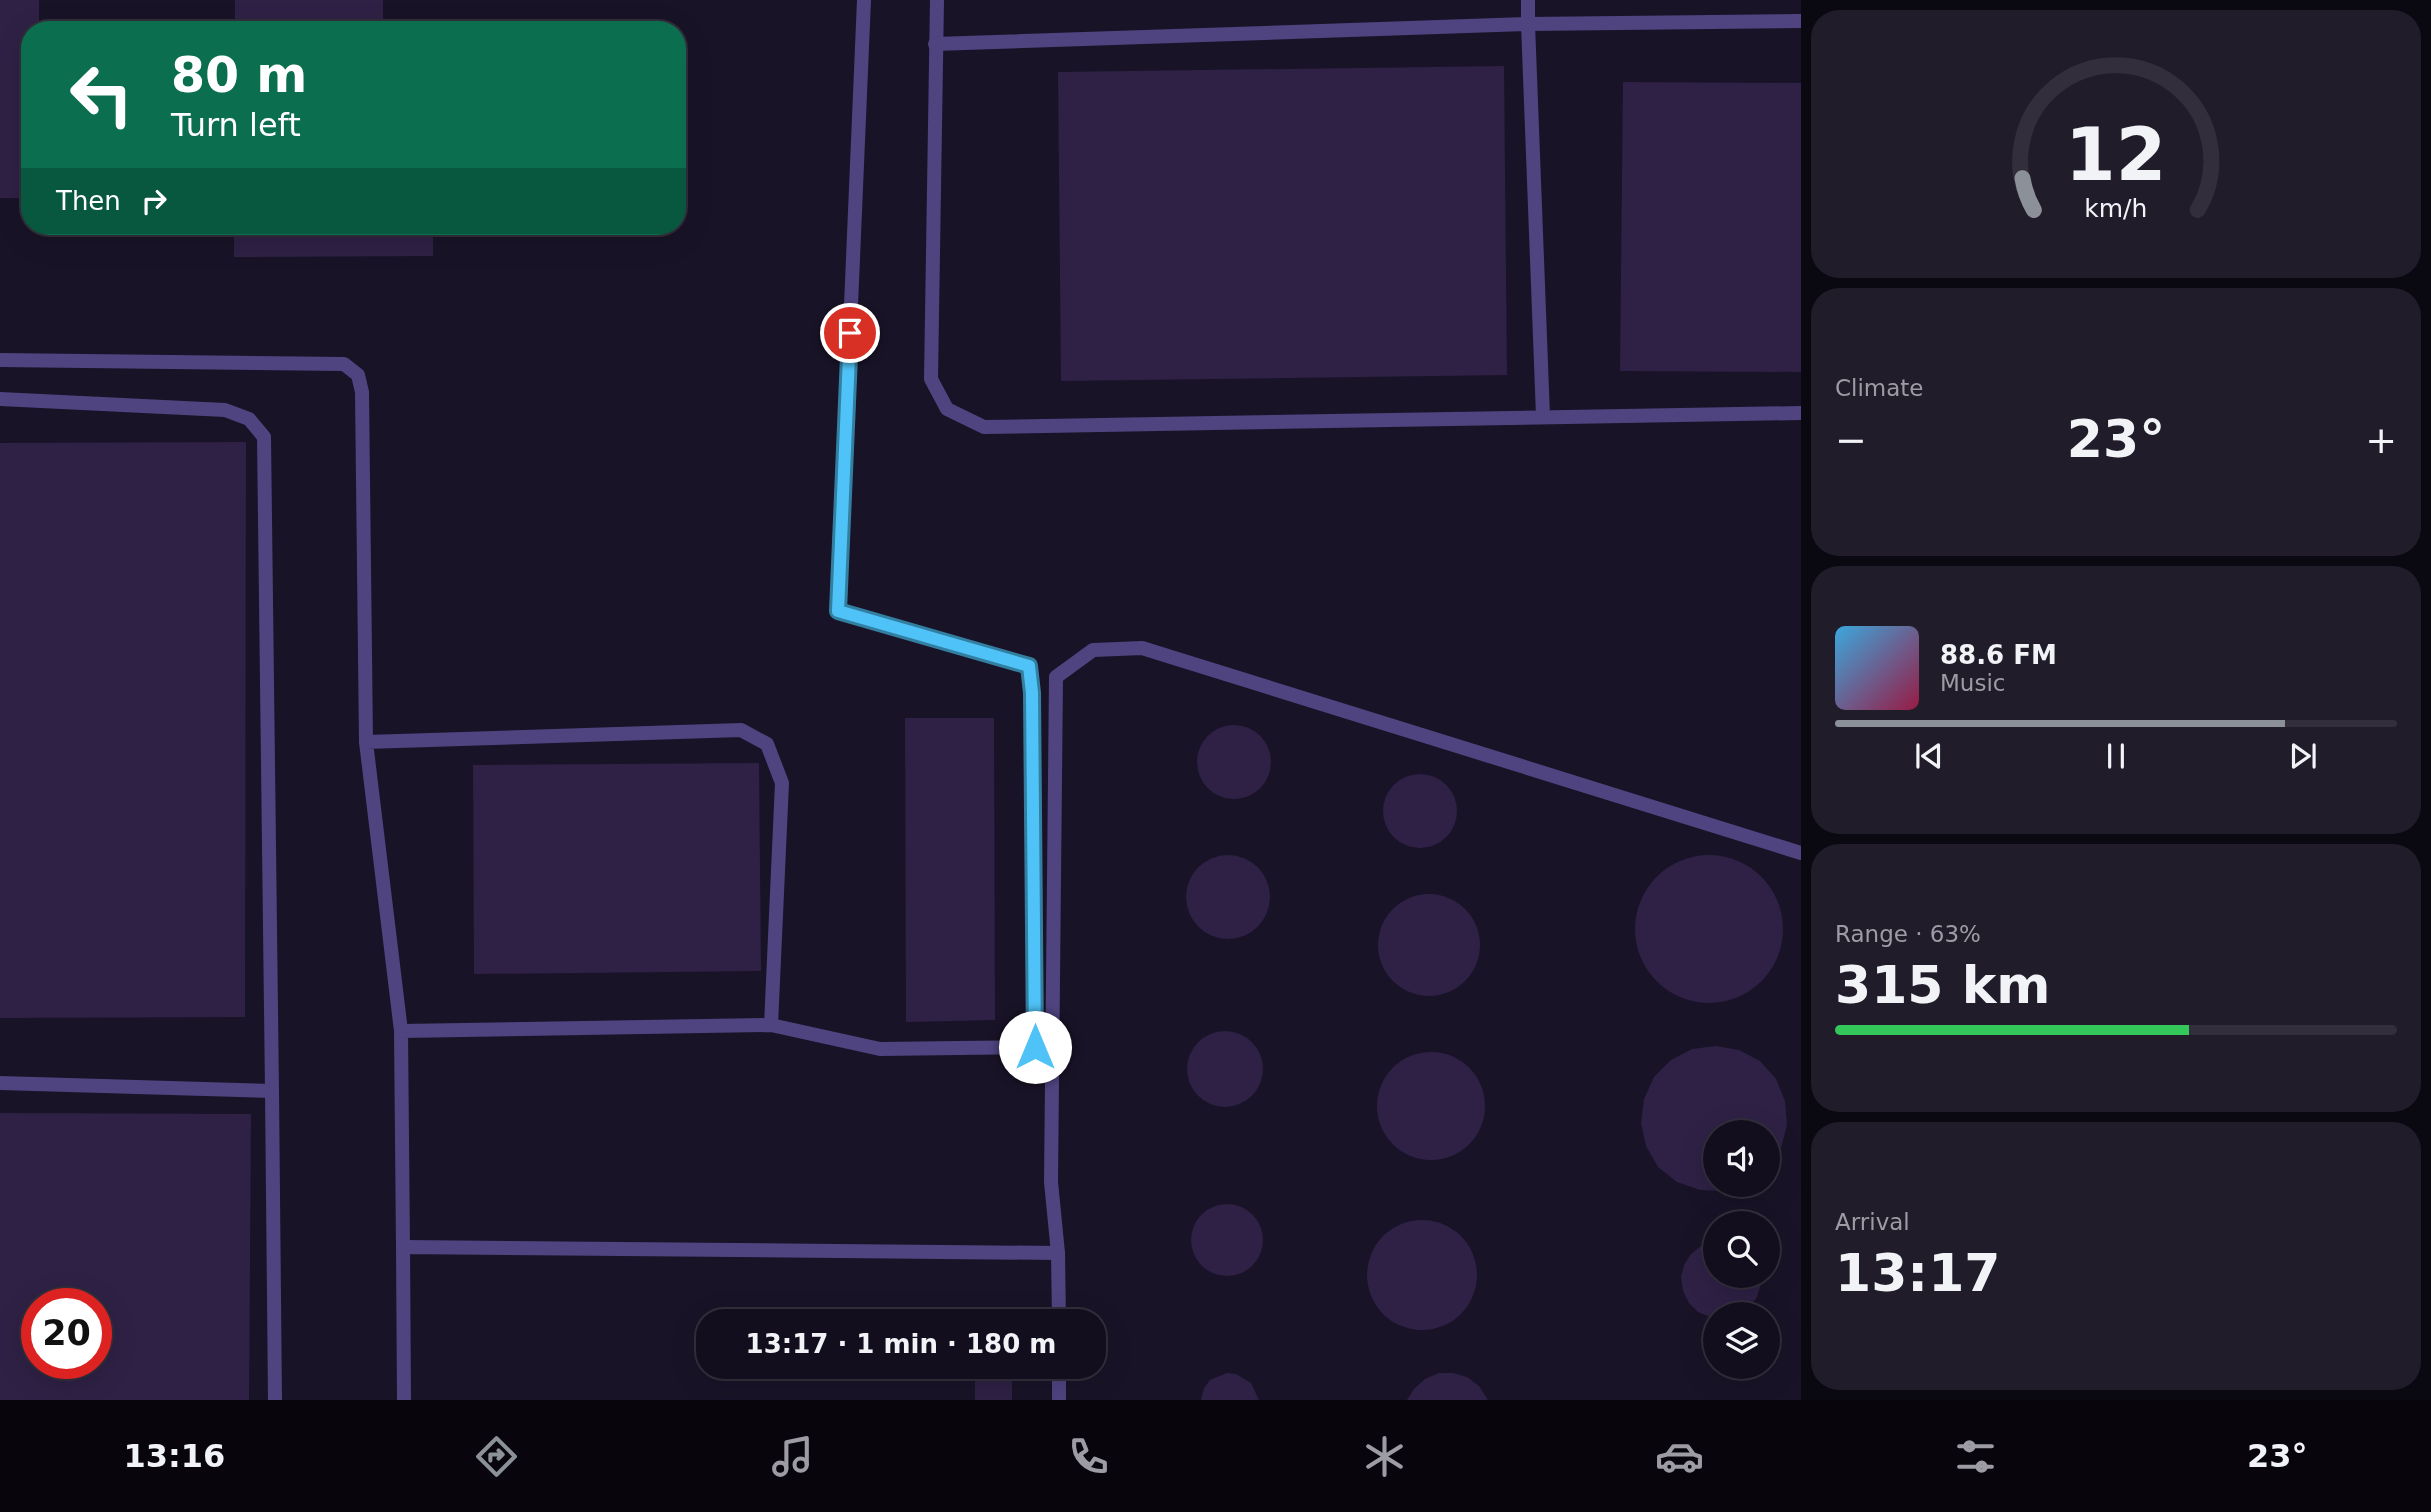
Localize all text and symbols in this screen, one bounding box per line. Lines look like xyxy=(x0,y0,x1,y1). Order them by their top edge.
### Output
text: 80 m xyxy=(171,47,307,104)
icon: left xyxy=(56,49,147,140)
text: Turn left xyxy=(171,106,301,144)
text: 12 xyxy=(2065,112,2167,197)
icon: right xyxy=(135,182,173,220)
text: Then xyxy=(56,186,121,216)
text: km/h xyxy=(2084,194,2148,223)
pin xyxy=(820,303,880,363)
icon: arrive xyxy=(831,314,869,352)
text: Climate xyxy=(1835,375,1924,401)
text: 23° xyxy=(2067,409,2165,469)
text: − xyxy=(1835,418,1867,462)
text: + xyxy=(2365,418,2397,462)
text: 88.6 FM xyxy=(1940,640,2057,670)
text: Music xyxy=(1940,670,2005,696)
icon: previous xyxy=(1910,737,1948,775)
icon: pause xyxy=(2097,737,2135,775)
icon: next xyxy=(2284,737,2322,775)
text: Range · 63% xyxy=(1835,921,1981,947)
text: 315 km xyxy=(1835,955,2050,1015)
position arrow xyxy=(998,1010,1072,1084)
map controls xyxy=(1703,1120,1780,1379)
button: sound xyxy=(1703,1120,1780,1197)
text: Arrival xyxy=(1835,1209,1910,1235)
button: search xyxy=(1703,1211,1780,1288)
text: 13:17 xyxy=(1835,1243,2001,1303)
speed limit sign: 20 xyxy=(21,1288,112,1379)
button: layers xyxy=(1703,1302,1780,1379)
text: 13:17 · 1 min · 180 m xyxy=(746,1329,1056,1359)
icon: directions xyxy=(472,1432,521,1481)
icon: music xyxy=(768,1432,817,1481)
icon: phone xyxy=(1064,1432,1113,1481)
icon: climate xyxy=(1360,1432,1409,1481)
icon: car xyxy=(1655,1432,1704,1481)
icon: filters xyxy=(1951,1432,2000,1481)
text: 13:16 xyxy=(123,1437,225,1475)
text: 23° xyxy=(2247,1437,2307,1475)

